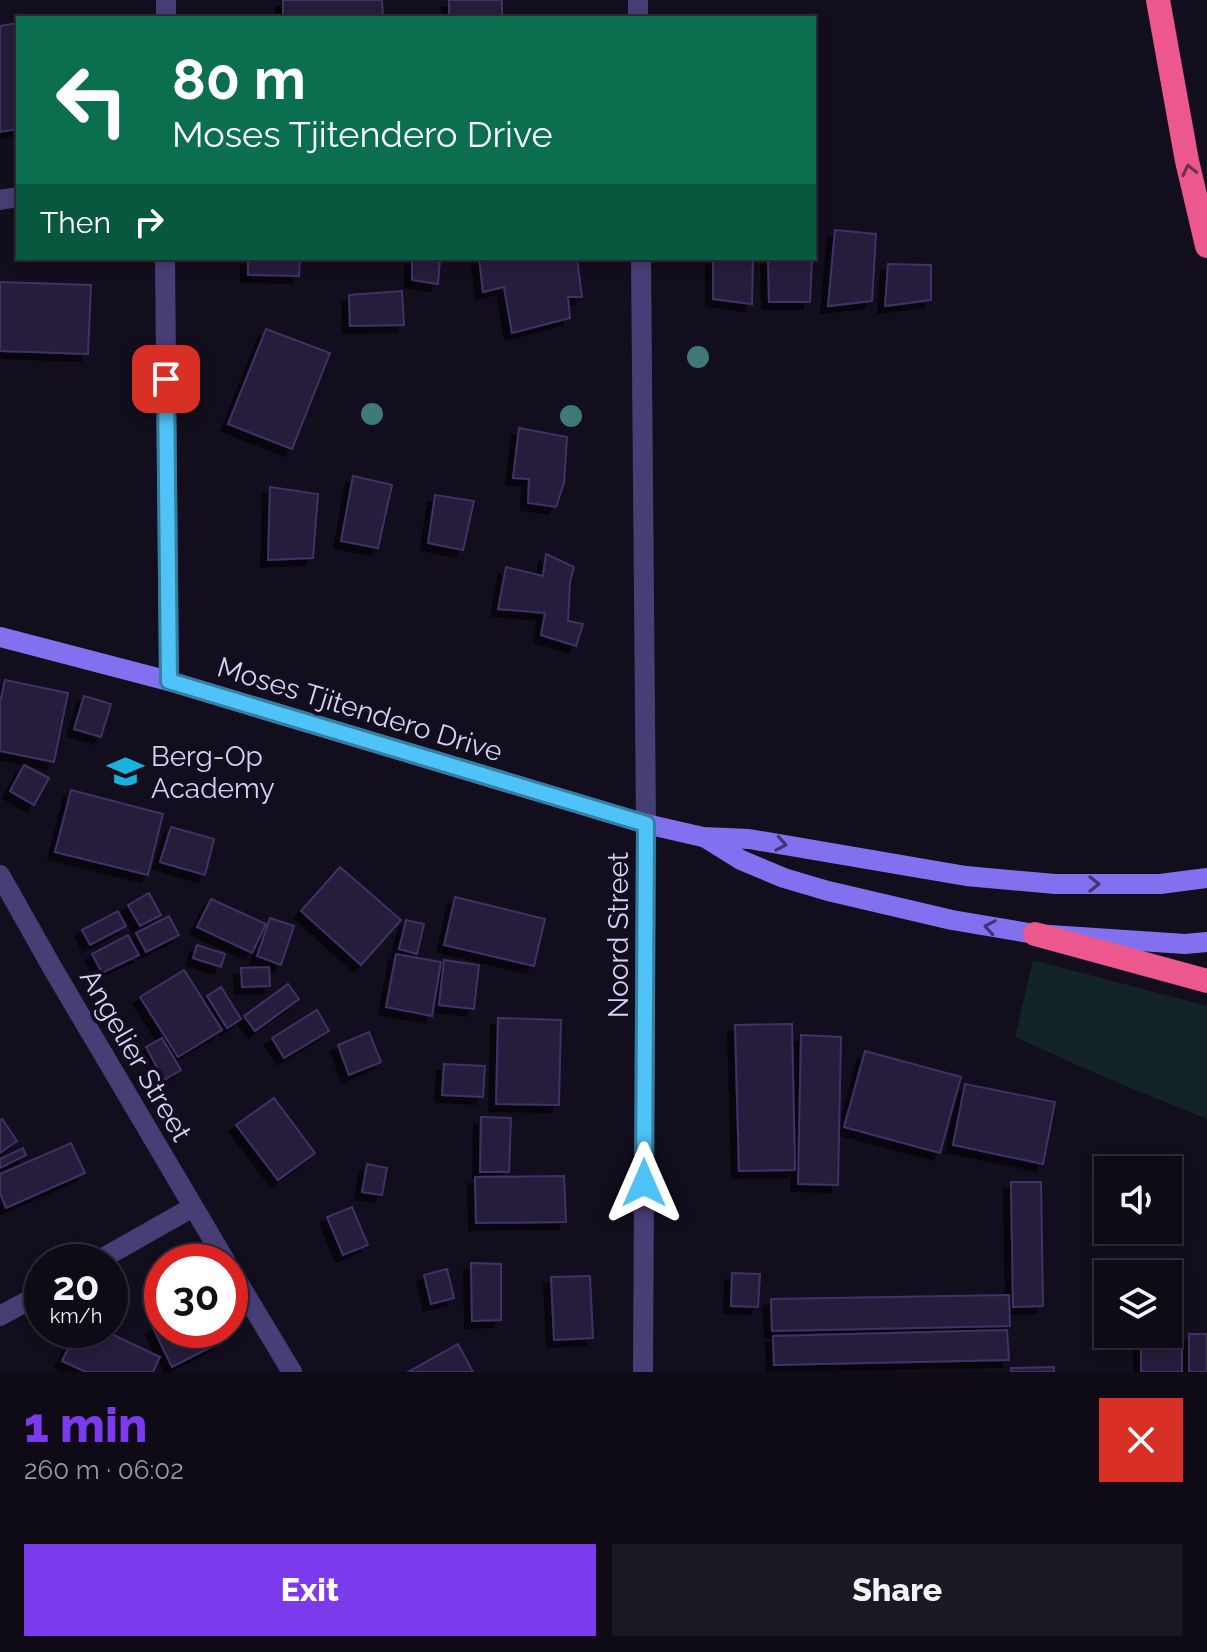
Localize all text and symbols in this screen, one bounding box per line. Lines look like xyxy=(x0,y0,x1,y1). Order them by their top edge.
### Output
text: 80 m xyxy=(172,46,306,112)
icon: left xyxy=(40,48,144,152)
text: Moses Tjitendero Drive xyxy=(172,113,553,155)
one-way arrow xyxy=(1181,163,1198,177)
icon: right xyxy=(127,200,171,244)
text: Then xyxy=(40,205,111,240)
pin xyxy=(132,345,200,413)
icon: arrive xyxy=(144,357,188,401)
street label: Moses Tjitendero Drive xyxy=(213,650,506,769)
place label: Berg-Op Academy xyxy=(151,740,275,805)
school or university icon: Berg-Op Academy xyxy=(106,753,144,791)
one-way arrow xyxy=(774,835,788,852)
street label: Noord Street xyxy=(602,851,635,1018)
one-way arrow xyxy=(1088,875,1101,893)
one-way arrow xyxy=(983,919,997,936)
street label: Angelier Street xyxy=(73,963,198,1148)
position arrow xyxy=(602,1141,686,1225)
map controls xyxy=(1094,1156,1182,1348)
button: sound xyxy=(1094,1156,1182,1244)
speed limit sign: 30 xyxy=(144,1244,248,1348)
button: layers xyxy=(1094,1260,1182,1348)
text: 20 xyxy=(52,1262,100,1309)
text: km/h xyxy=(50,1304,102,1328)
text: 1 min xyxy=(24,1397,147,1453)
button: close xyxy=(1099,1398,1183,1482)
text: 260 m · 06:02 xyxy=(24,1455,184,1485)
button: Exit xyxy=(24,1544,596,1636)
button: Share xyxy=(612,1544,1183,1636)

